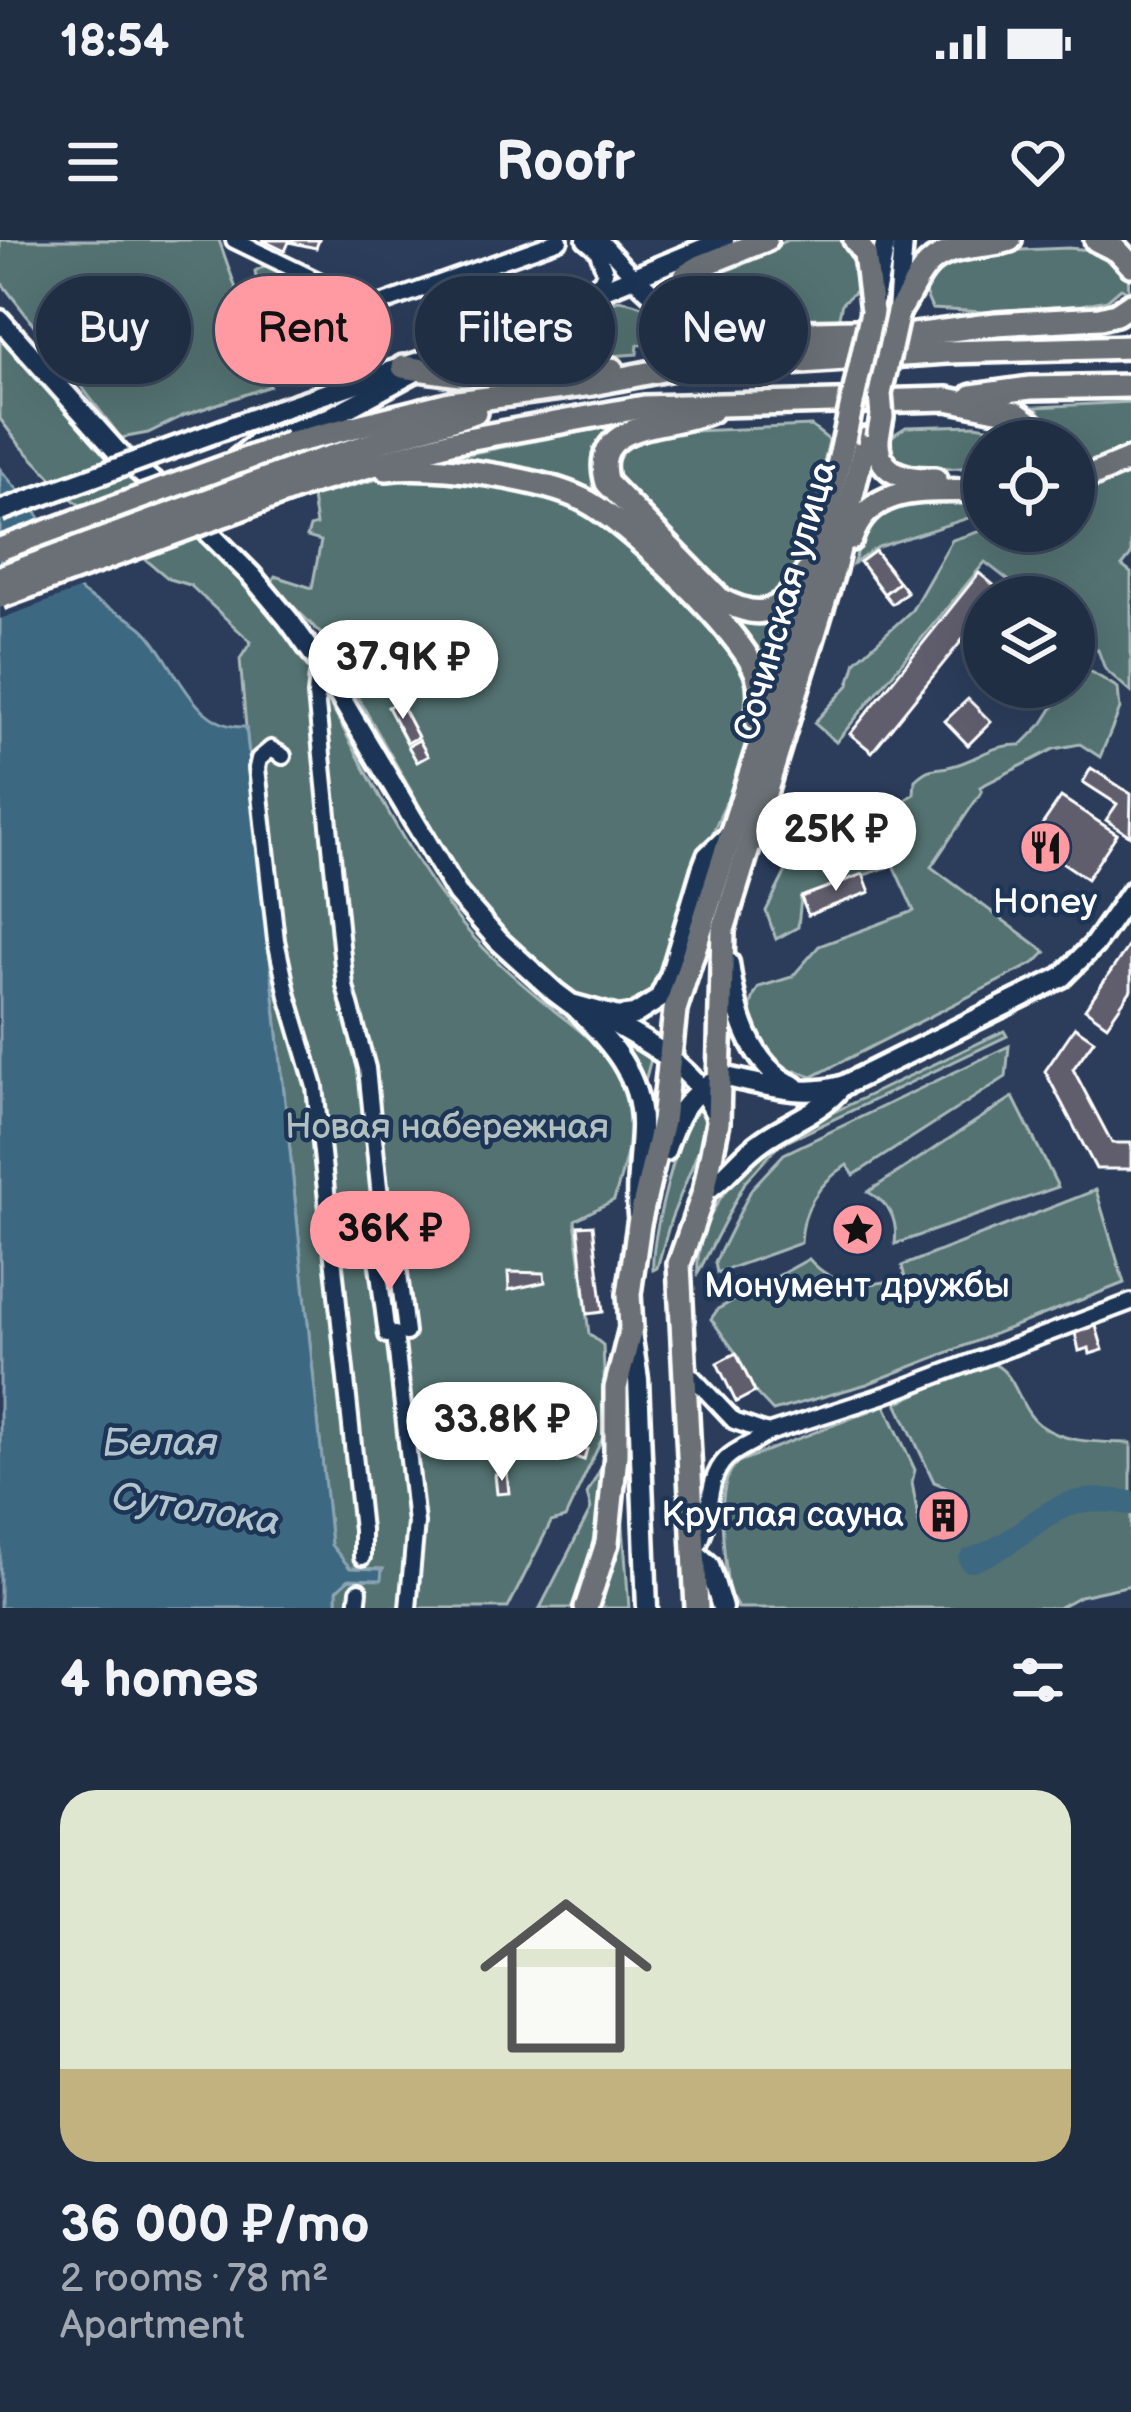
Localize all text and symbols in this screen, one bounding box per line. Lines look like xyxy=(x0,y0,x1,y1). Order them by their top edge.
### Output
text: 18:54 xyxy=(60,15,169,70)
icon: menu xyxy=(60,129,126,195)
icon: heart xyxy=(1005,129,1071,195)
text: Roofr xyxy=(496,130,635,195)
chip: Buy xyxy=(36,276,191,384)
chip: Rent xyxy=(215,276,391,384)
chip: Filters xyxy=(415,276,615,384)
chip: New xyxy=(639,276,808,384)
map controls xyxy=(963,420,1095,708)
button: locate xyxy=(963,420,1095,552)
street label: Сочинская улица xyxy=(725,456,847,746)
button: layers xyxy=(963,576,1095,708)
pin: 37.9K ₽ xyxy=(292,620,514,722)
text: 37.9K ₽ xyxy=(335,635,471,682)
pin: 25K ₽ xyxy=(752,792,920,894)
text: 25K ₽ xyxy=(783,807,889,854)
restaurant icon: Honey xyxy=(1017,819,1073,875)
place label: Honey xyxy=(993,881,1098,924)
park label: Новая набережная xyxy=(285,1106,609,1149)
pin: 36K ₽ xyxy=(306,1191,474,1293)
place icon: Монумент дружбы xyxy=(829,1202,885,1258)
text: 36K ₽ xyxy=(337,1206,443,1253)
place label: Монумент дружбы xyxy=(704,1265,1010,1308)
pin: 33.8K ₽ xyxy=(391,1382,613,1484)
text: 33.8K ₽ xyxy=(433,1397,571,1444)
water label: Белая xyxy=(102,1420,218,1467)
water label: Сутолока xyxy=(109,1474,283,1546)
building icon: Круглая сауна xyxy=(915,1487,971,1543)
place label: Круглая сауна xyxy=(661,1494,904,1537)
icon: filters xyxy=(1005,1647,1071,1713)
text: 4 homes xyxy=(60,1650,259,1711)
icon: home xyxy=(458,1868,674,2084)
text: 36 000 ₽/mo xyxy=(60,2195,370,2256)
text: 2 rooms · 78 m² xyxy=(60,2256,329,2303)
text: Apartment xyxy=(60,2303,244,2350)

